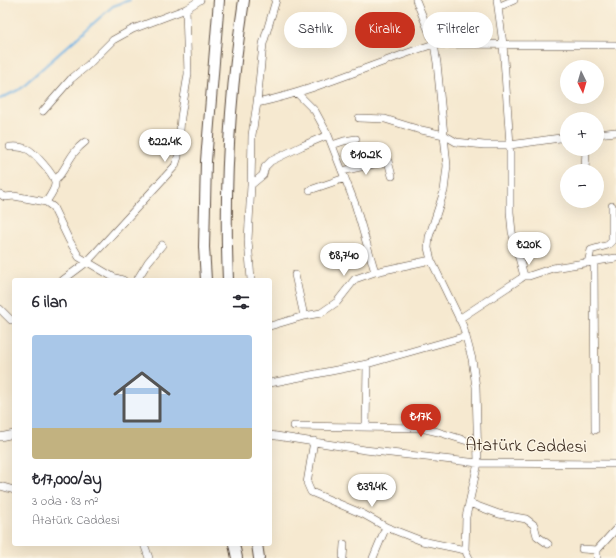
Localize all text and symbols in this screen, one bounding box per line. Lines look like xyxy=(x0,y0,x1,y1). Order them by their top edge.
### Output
chip: Satılık xyxy=(284,12,347,48)
chip: Kiralık xyxy=(355,12,415,48)
chip: Filtreler xyxy=(423,12,493,48)
north arrow xyxy=(560,60,604,104)
map controls xyxy=(560,60,604,208)
button: + xyxy=(560,112,604,156)
pin: ₺22.4K xyxy=(132,129,198,163)
text: ₺22.4K xyxy=(148,132,182,151)
pin: ₺10.2K xyxy=(333,142,399,176)
text: ₺10.2K xyxy=(350,145,382,164)
button: − xyxy=(560,164,604,208)
pin: ₺20K xyxy=(505,232,553,266)
text: ₺20K xyxy=(517,235,541,254)
pin: ₺8,740 xyxy=(311,243,377,277)
text: ₺8,740 xyxy=(329,246,359,265)
text: 6 ilan xyxy=(32,290,67,315)
icon: filters xyxy=(230,291,252,313)
icon: home xyxy=(106,361,178,433)
pin: ₺17K xyxy=(397,404,445,438)
text: ₺17K xyxy=(410,407,432,426)
street label: Atatürk Caddesi xyxy=(465,433,587,461)
text: ₺17,000/ay xyxy=(32,467,102,492)
pin: ₺39.4K xyxy=(339,474,405,508)
text: ₺39.4K xyxy=(357,477,387,496)
text: 3 oda · 83 m² xyxy=(32,492,98,511)
text: Atatürk Caddesi xyxy=(32,511,120,530)

